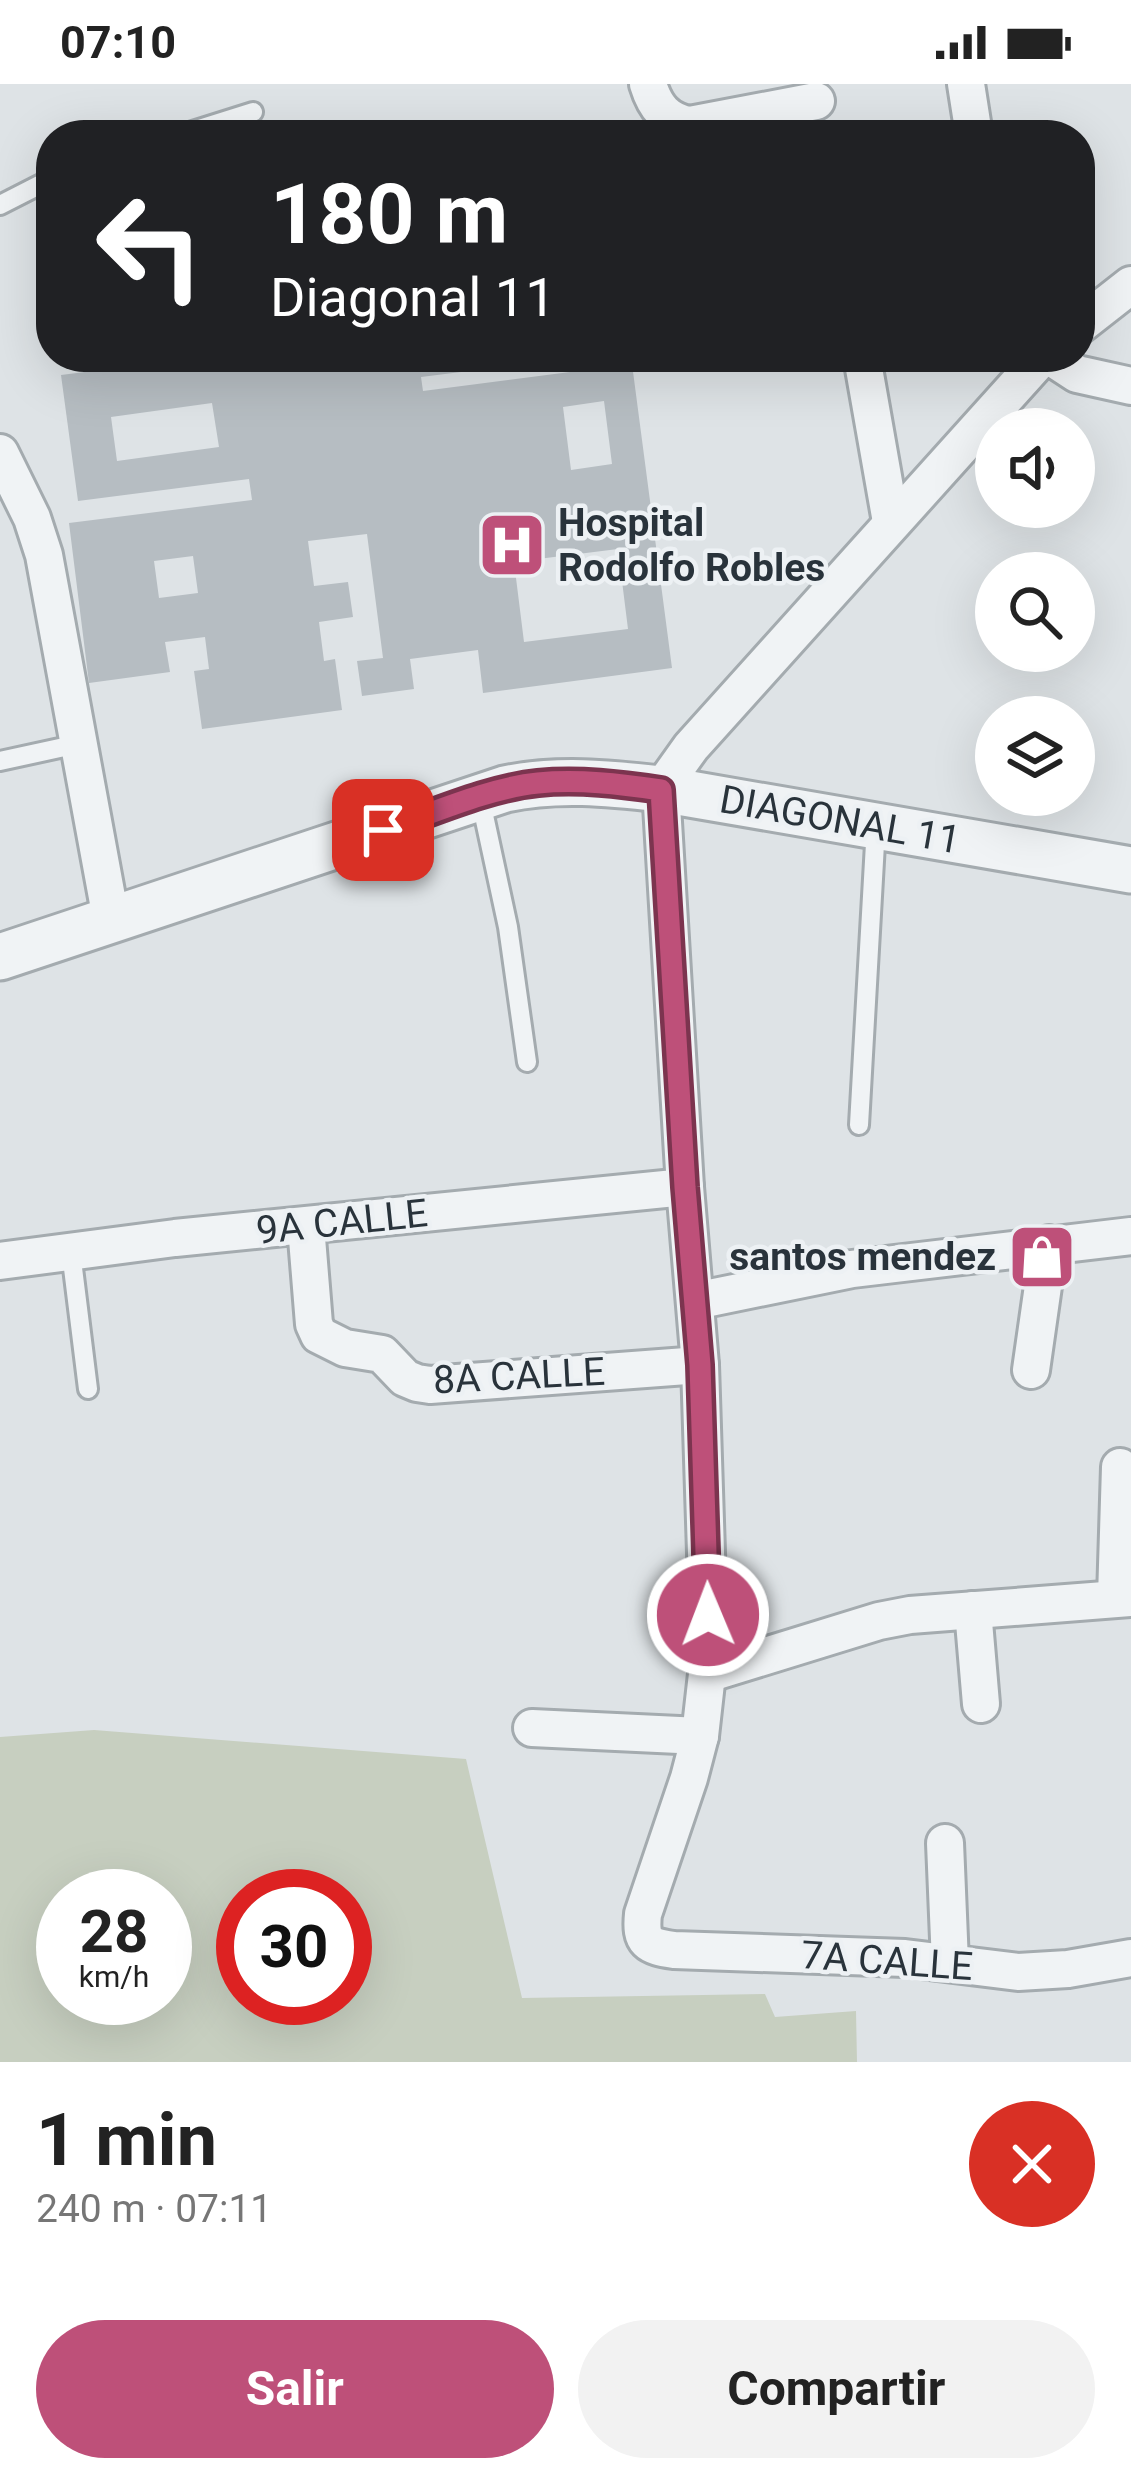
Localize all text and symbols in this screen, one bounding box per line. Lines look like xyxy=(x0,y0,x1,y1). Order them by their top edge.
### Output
text: 07:10 xyxy=(60,16,176,69)
text: 180 m xyxy=(270,165,508,264)
icon: left xyxy=(72,168,228,324)
text: Diagonal 11 xyxy=(270,266,555,329)
map controls xyxy=(975,408,1095,816)
button: sound xyxy=(975,408,1095,528)
place label: Hospital Rodolfo Robles xyxy=(558,500,825,591)
hospital icon: Hospital Rodolfo Robles xyxy=(477,510,547,580)
button: search xyxy=(975,552,1095,672)
button: layers xyxy=(975,696,1095,816)
street label: DIAGONAL 11 xyxy=(716,776,964,864)
pin xyxy=(332,779,434,881)
icon: arrive xyxy=(350,797,416,863)
street label: 9A CALLE xyxy=(254,1190,430,1254)
shop icon: santos mendez xyxy=(1007,1222,1077,1292)
place label: santos mendez xyxy=(729,1234,996,1280)
street label: 8A CALLE xyxy=(432,1349,606,1403)
position arrow xyxy=(645,1552,771,1678)
speed limit sign: 30 xyxy=(216,1869,372,2025)
text: 28 xyxy=(80,1896,148,1967)
street label: 7A CALLE xyxy=(800,1932,974,1990)
text: km/h xyxy=(79,1959,149,1994)
text: 1 min xyxy=(36,2098,217,2183)
button: close xyxy=(969,2101,1095,2227)
text: 240 m · 07:11 xyxy=(36,2186,272,2232)
button: Salir xyxy=(36,2320,554,2458)
button: Compartir xyxy=(578,2320,1095,2458)

